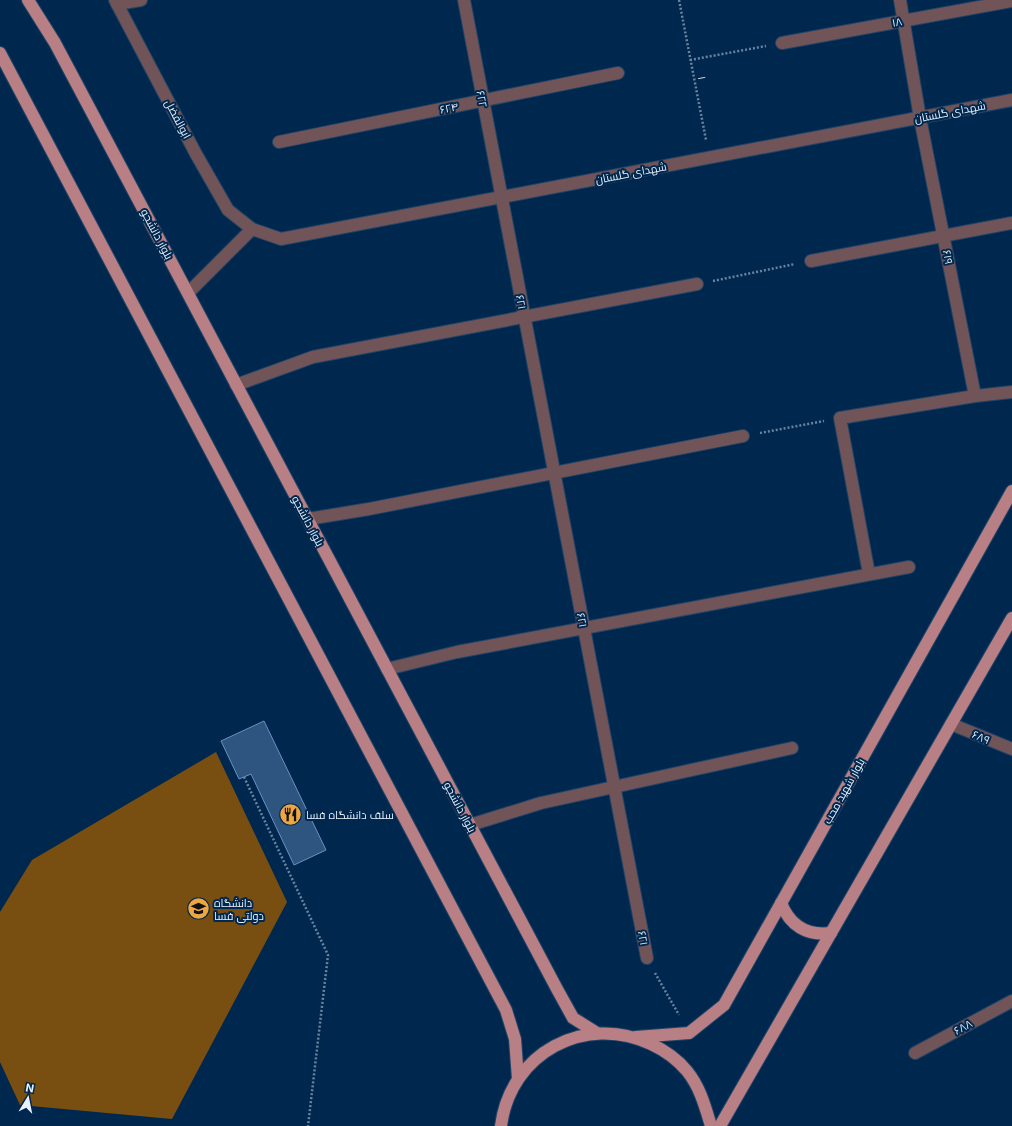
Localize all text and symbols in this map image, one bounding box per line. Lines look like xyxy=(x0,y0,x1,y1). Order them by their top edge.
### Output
street label: ۱۸ xyxy=(891,14,903,30)
street label: ۱ xyxy=(695,75,709,81)
street label: ۶۲۲ xyxy=(474,89,491,109)
street label: ابوالفضل xyxy=(162,97,194,141)
street label: شهدای گلستان xyxy=(913,98,987,126)
street label: ۶۲۴ xyxy=(439,99,459,117)
street label: شهدای گلستان xyxy=(594,159,668,187)
street label: بلوار دانشجو xyxy=(138,206,176,262)
street label: ۶۱۹ xyxy=(940,249,956,265)
street label: ۶۲۱ xyxy=(513,294,529,310)
street label: بلوار دانشجو xyxy=(289,493,327,549)
street label: ۶۲۱ xyxy=(574,612,590,628)
street label: ۶۸۹ xyxy=(970,727,992,747)
street label: بلوار شهید محب xyxy=(820,756,868,826)
street label: بلوار دانشجو xyxy=(441,779,479,835)
restaurant icon: سلف دانشگاه فسا xyxy=(277,802,303,828)
place label: سلف دانشگاه فسا xyxy=(306,808,394,822)
school or university icon: دانشگاه دولتی فسا xyxy=(186,896,212,922)
place label: دانشگاه دولتی فسا xyxy=(214,896,264,923)
street label: ۶۲۱ xyxy=(635,930,651,946)
street label: ۶۸۸ xyxy=(951,1016,975,1038)
north arrow xyxy=(8,1078,48,1118)
text: N xyxy=(24,1081,35,1096)

